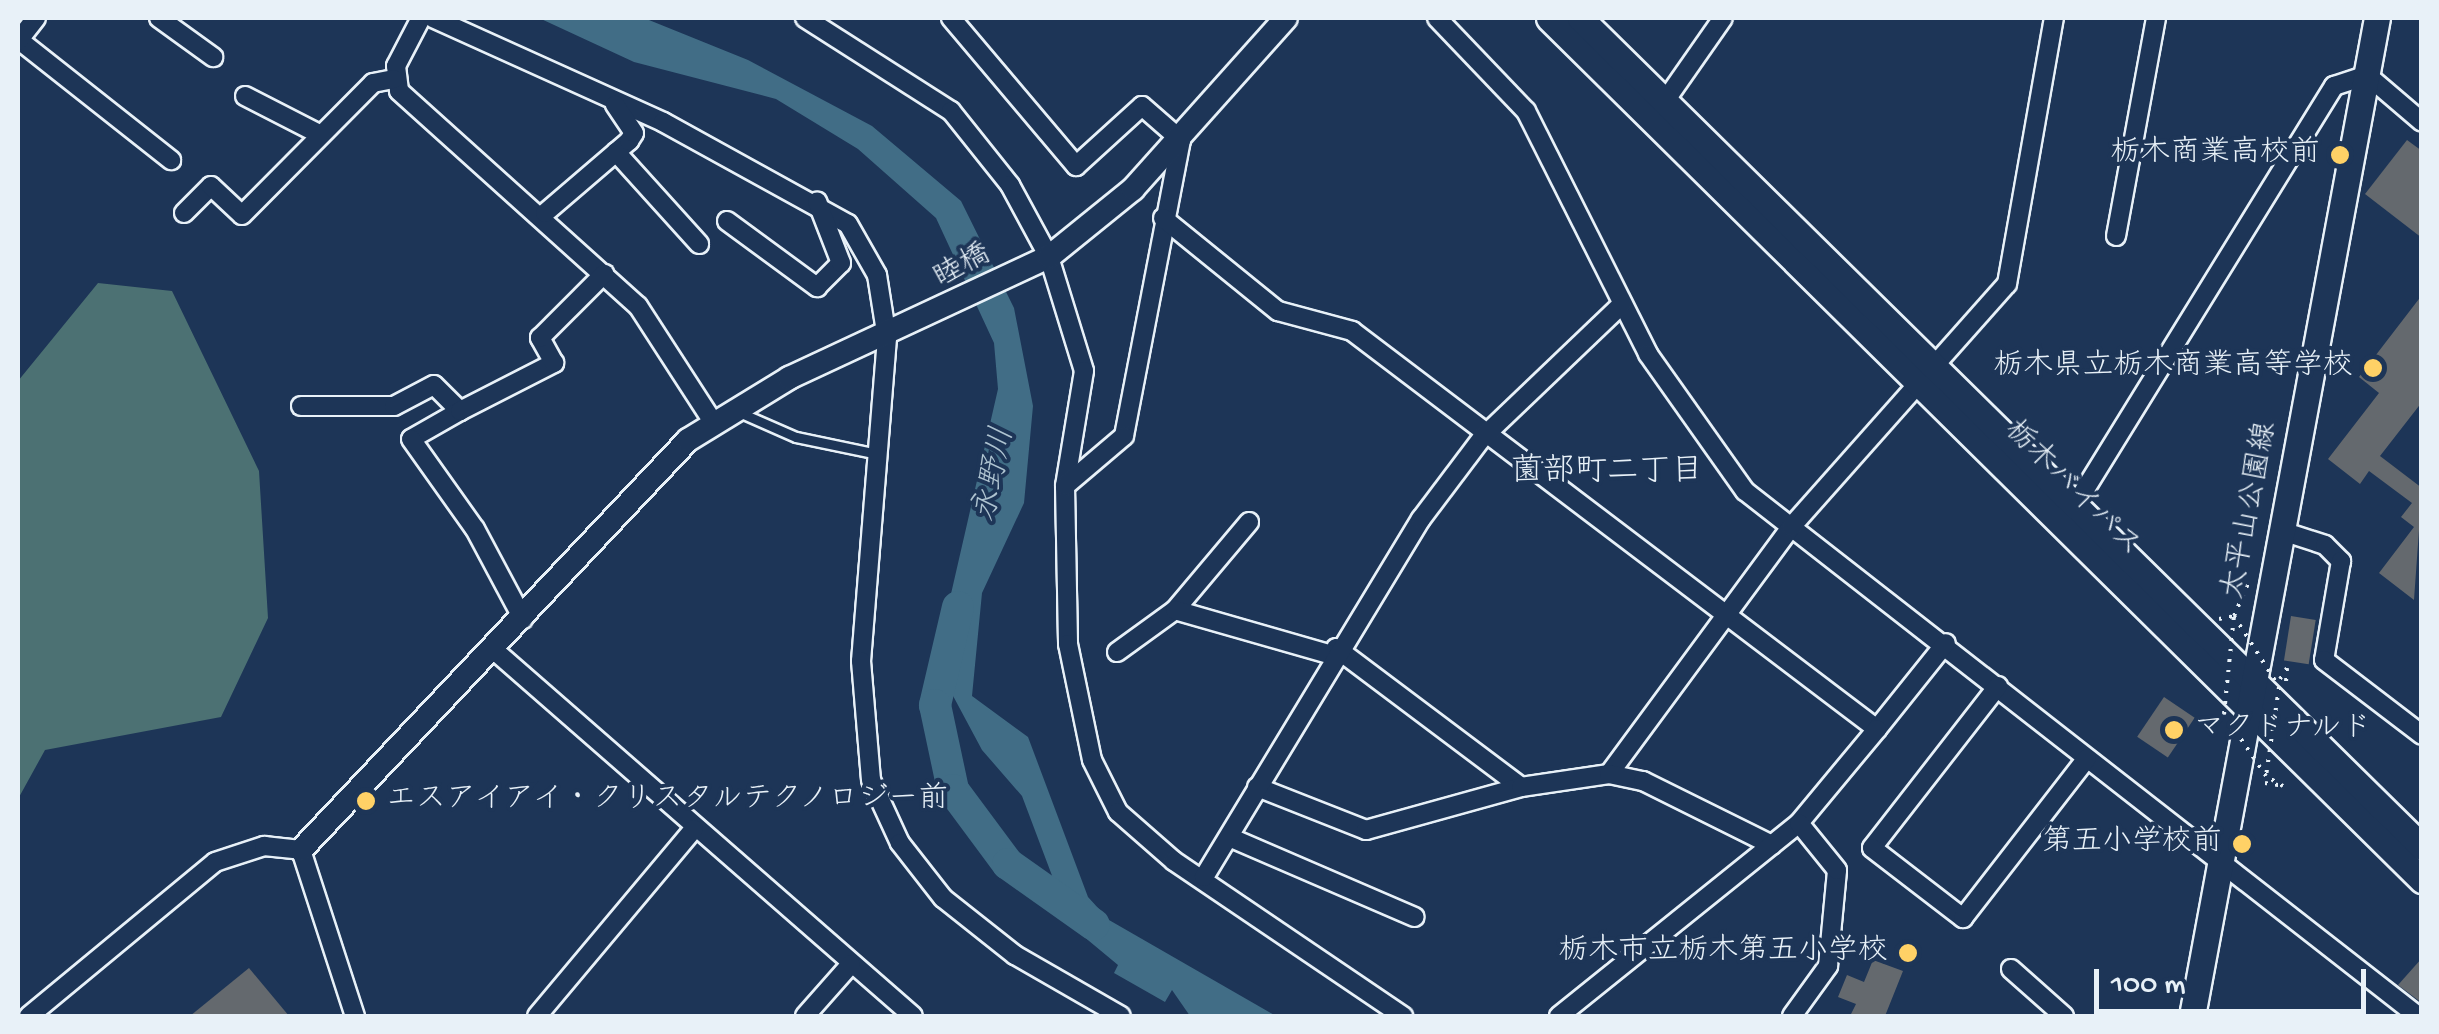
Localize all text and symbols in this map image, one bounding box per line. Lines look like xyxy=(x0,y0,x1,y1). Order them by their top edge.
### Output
place label: 栃木商業高校前 xyxy=(2110,137,2320,173)
marker: 栃木商業高校前 xyxy=(2329,144,2351,166)
street label: 睦橋 xyxy=(928,238,998,298)
place label: 栃木県立栃木商業高等学校 xyxy=(1993,350,2353,386)
marker: 栃木県立栃木商業高等学校 xyxy=(2362,357,2384,379)
street label: 栃木バイパス xyxy=(1995,414,2147,566)
street label: 太平山公園線 xyxy=(2217,419,2287,603)
water label: 永野川 xyxy=(967,424,1025,526)
district label: 薗部町二丁目 xyxy=(1511,454,1703,492)
place label: マクドナルド xyxy=(2194,712,2374,748)
marker: マクドナルド xyxy=(2163,719,2185,741)
place label: エスアイアイ・クリスタルテクノロジー前 xyxy=(386,783,956,819)
marker: エスアイアイ・クリスタルテクノロジー前 xyxy=(355,790,377,812)
place label: 第五小学校前 xyxy=(2042,826,2222,862)
marker: 第五小学校前 xyxy=(2231,833,2253,855)
place label: 栃木市立栃木第五小学校 xyxy=(1558,935,1888,971)
marker: 栃木市立栃木第五小学校 xyxy=(1897,942,1919,964)
scale bar xyxy=(2099,949,2372,1011)
text: 100 m xyxy=(2111,969,2186,1004)

